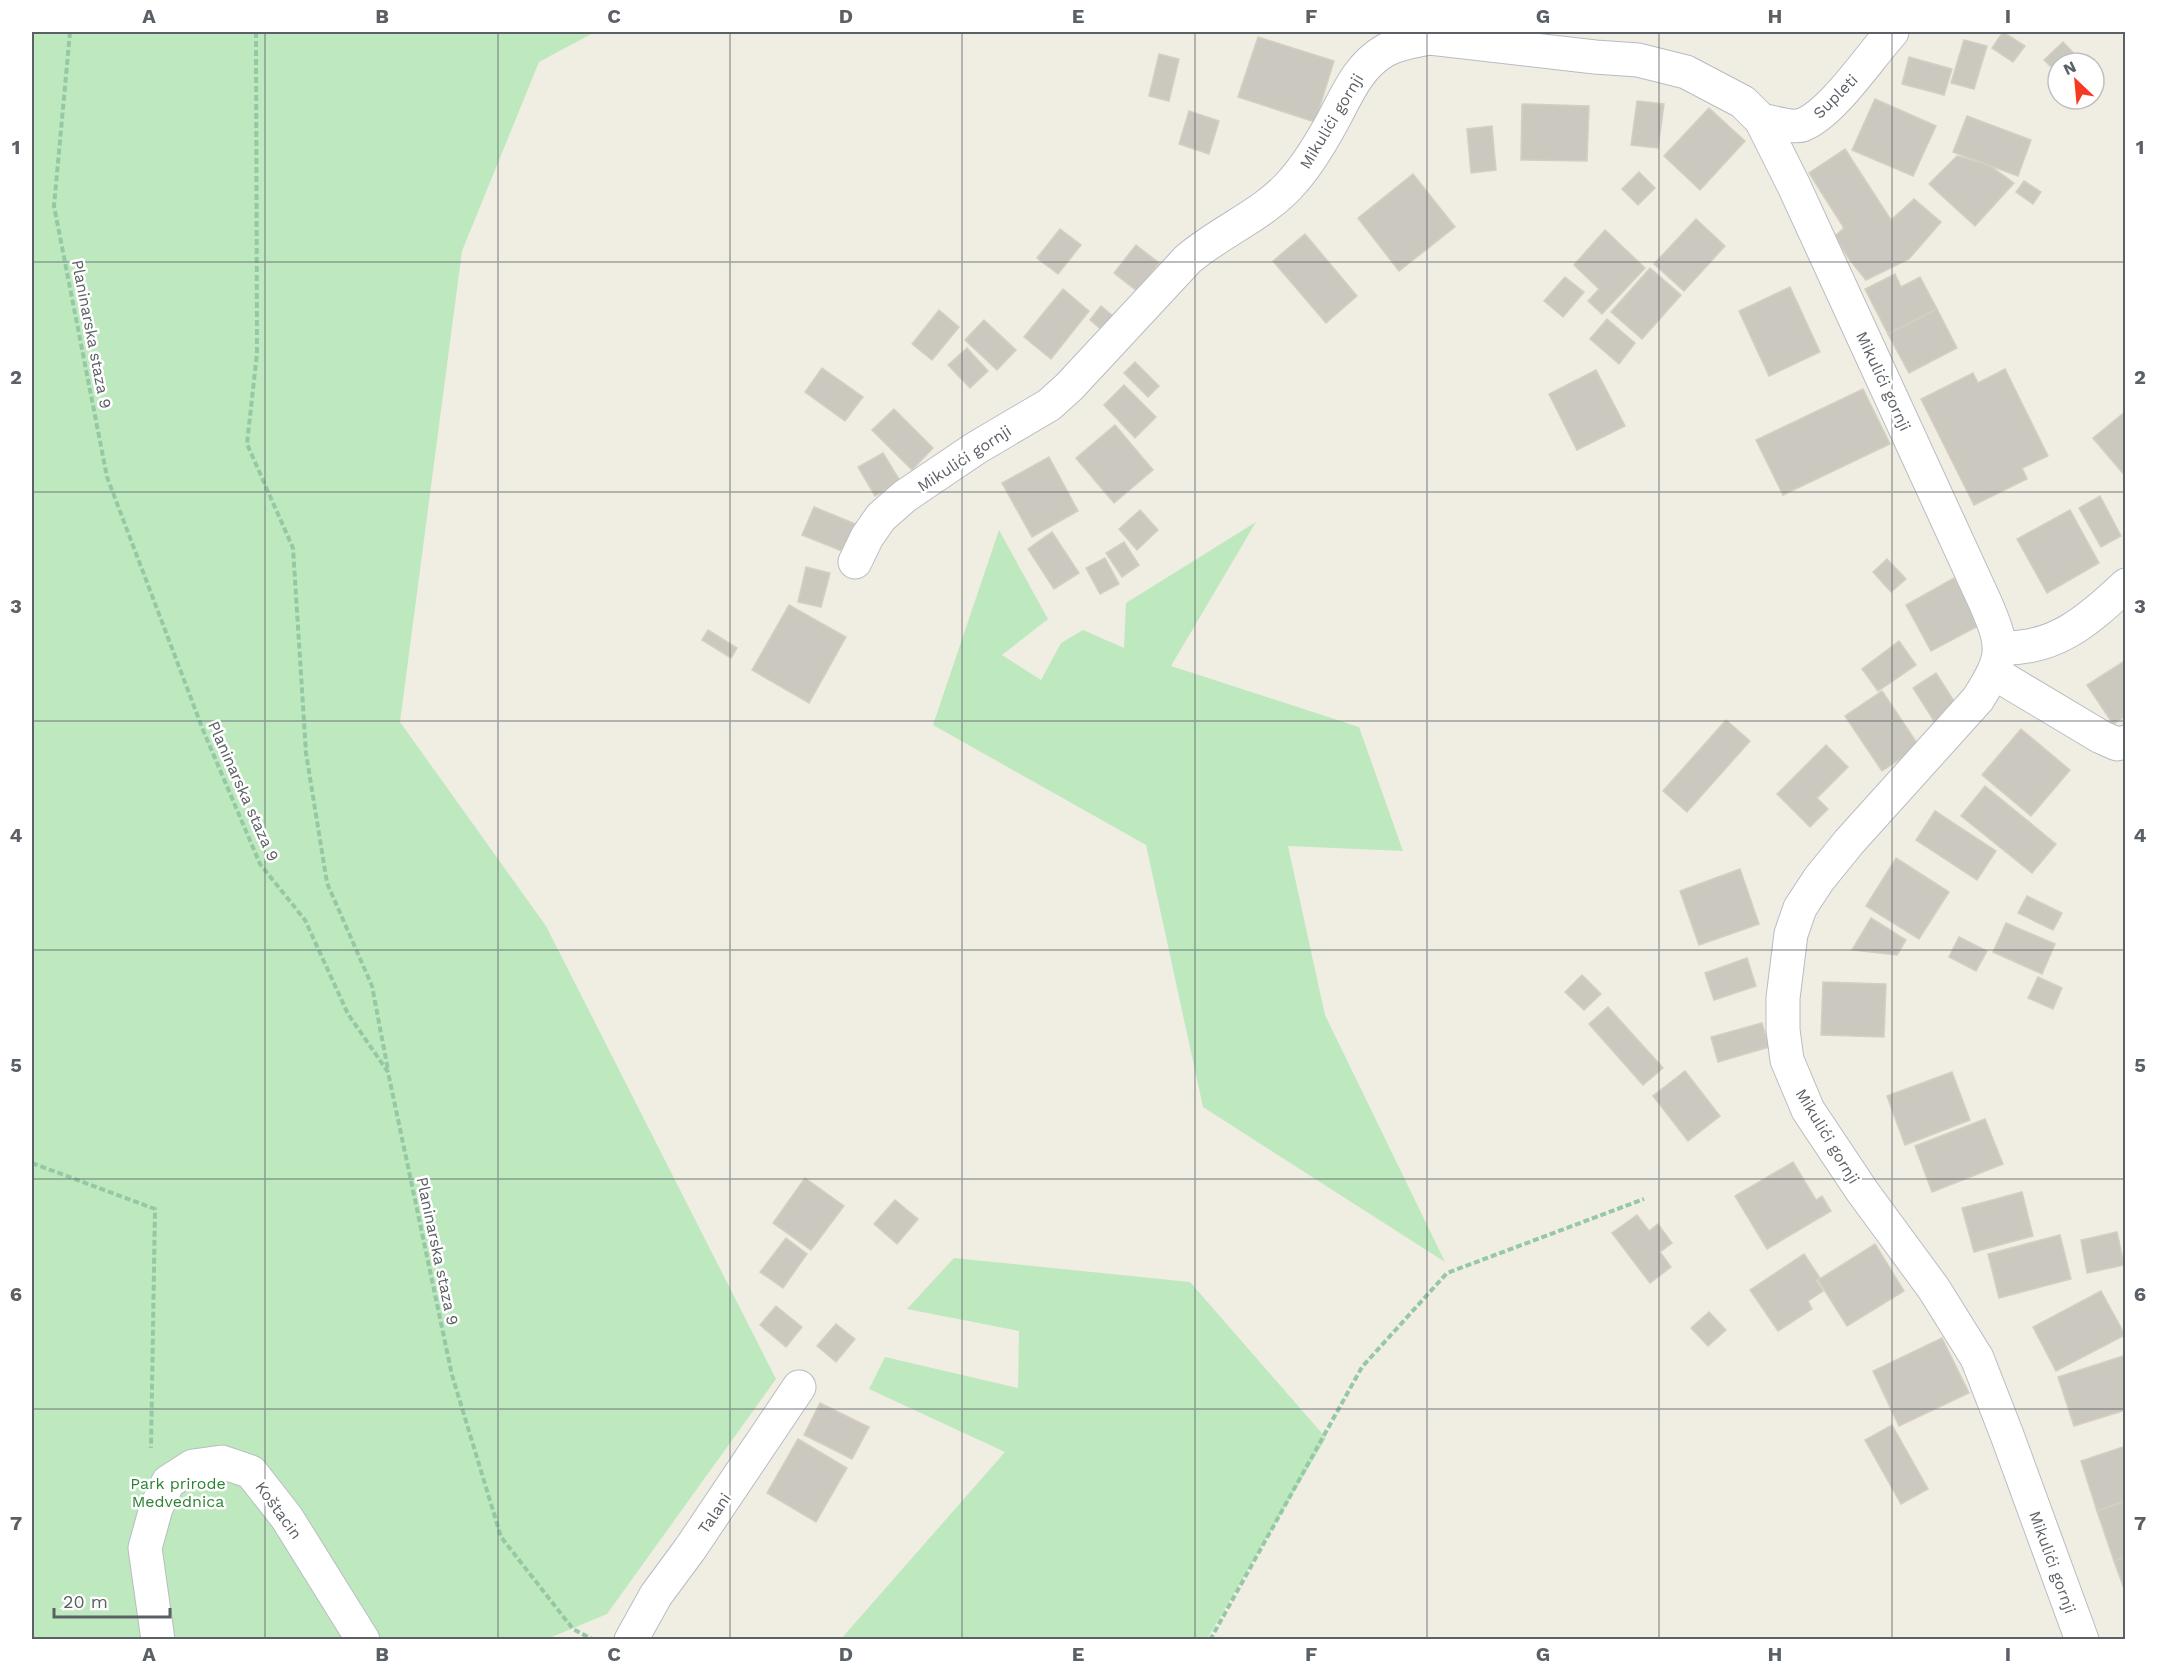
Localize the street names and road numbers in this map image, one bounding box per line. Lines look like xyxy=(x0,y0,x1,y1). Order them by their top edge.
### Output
street label: Mikulići gornji xyxy=(1296,70,1367,172)
street label: Supleti xyxy=(1809,70,1861,122)
street label: Planinarska staza 9 xyxy=(68,258,115,410)
street label: Mikulići gornji xyxy=(1852,328,1915,434)
street label: Mikulići gornji xyxy=(914,421,1015,496)
street label: Planinarska staza 9 xyxy=(204,718,283,864)
street label: Mikulići gornji xyxy=(1792,1085,1863,1187)
street label: Planinarska staza 9 xyxy=(412,1175,463,1327)
street label: Koštacin xyxy=(251,1478,306,1543)
street label: Talani xyxy=(694,1489,735,1537)
street label: Mikulići gornji xyxy=(2025,1508,2080,1616)

